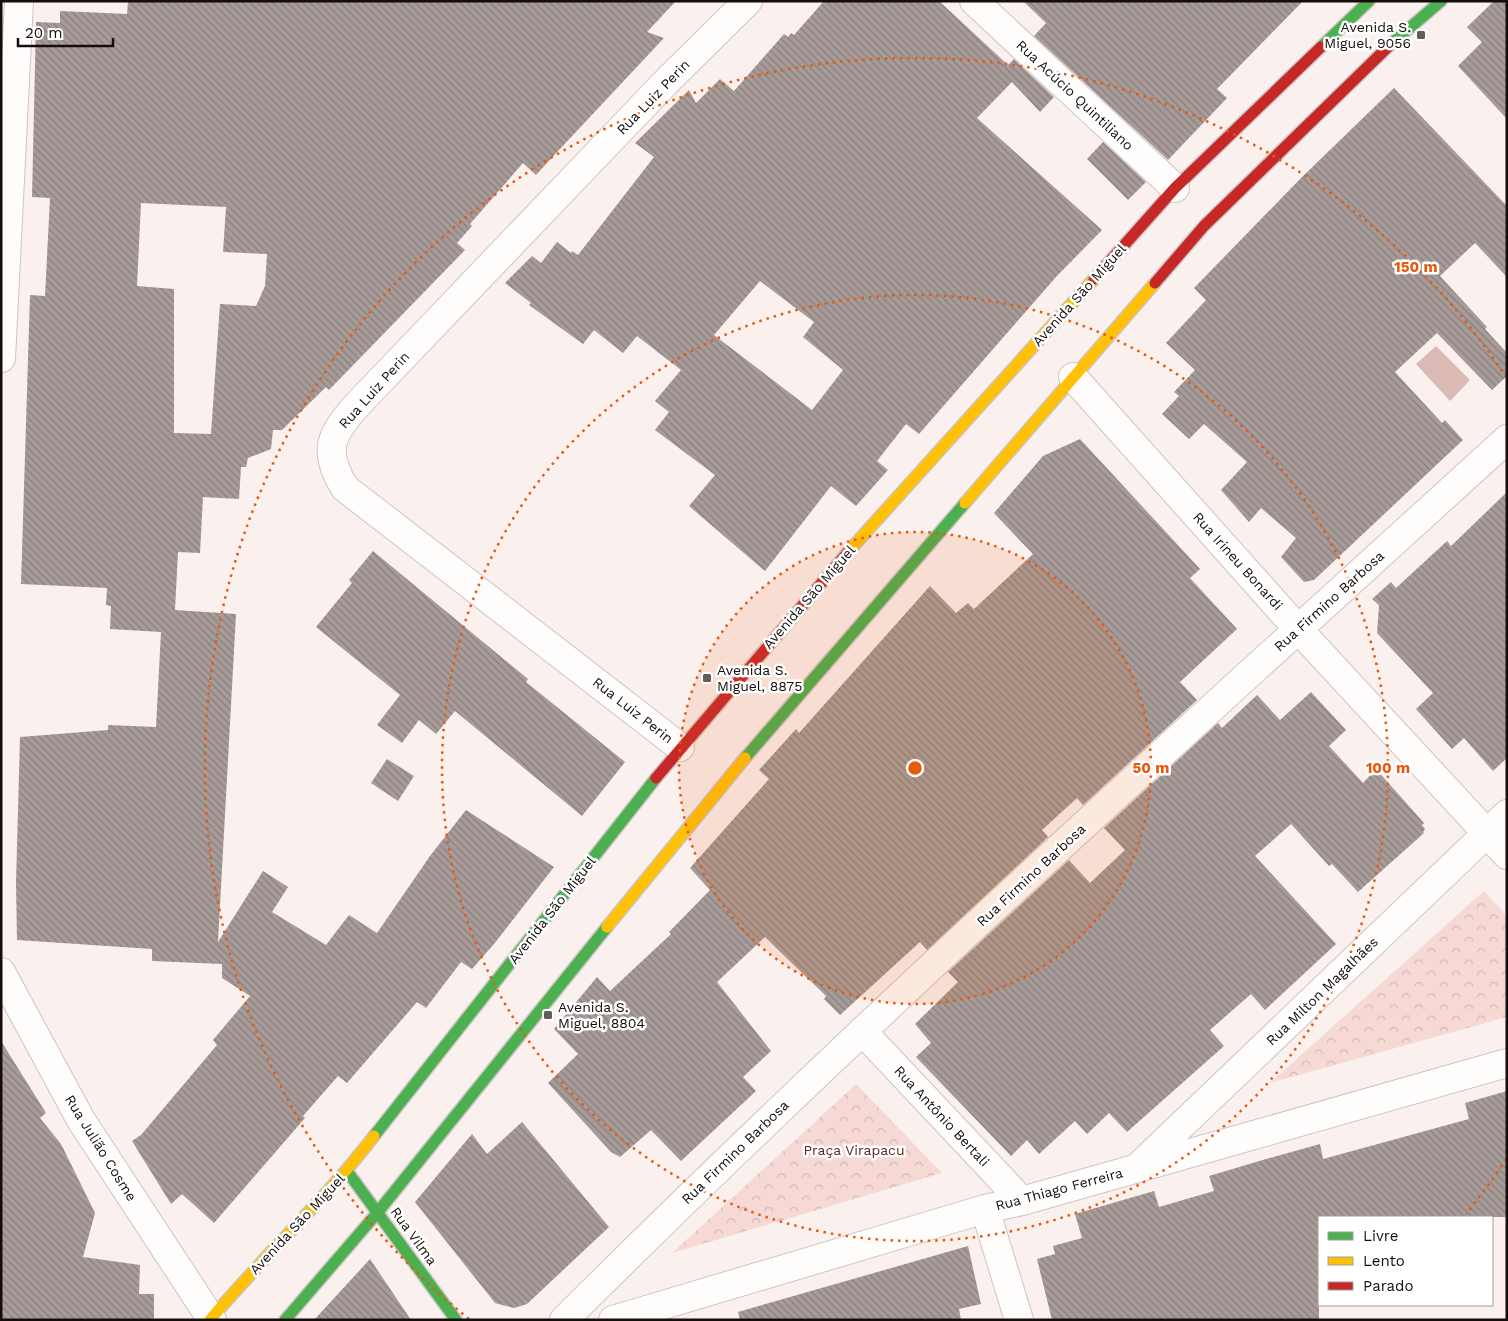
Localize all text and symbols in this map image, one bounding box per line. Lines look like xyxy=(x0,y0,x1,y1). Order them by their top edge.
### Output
scale bar xyxy=(18,15,112,47)
place label: Avenida S. Miguel, 9056 xyxy=(1324,19,1411,51)
text: 20 m xyxy=(25,24,63,42)
marker: Avenida S. Miguel, 9056 xyxy=(1415,29,1427,41)
street label: Rua Acúcio Quintiliano xyxy=(1013,37,1137,153)
street label: Rua Luiz Perin xyxy=(613,56,693,138)
street label: Avenida São Miguel xyxy=(1029,240,1129,349)
text: 150 m xyxy=(1394,258,1438,276)
street label: Rua Luiz Perin xyxy=(335,348,413,432)
street label: Rua Irineu Bonardi xyxy=(1190,509,1286,613)
street label: Avenida São Miguel xyxy=(760,542,859,652)
street label: Rua Firmino Barbosa xyxy=(1271,547,1387,655)
place label: Avenida S. Miguel, 8875 xyxy=(717,662,802,694)
marker: Avenida S. Miguel, 8875 xyxy=(701,672,713,684)
street label: Rua Luiz Perin xyxy=(590,674,676,746)
centre of rings xyxy=(906,759,924,777)
text: 50 m xyxy=(1133,759,1169,777)
text: 100 m xyxy=(1366,759,1410,777)
street label: Rua Firmino Barbosa xyxy=(974,821,1089,929)
street label: Avenida São Miguel xyxy=(505,853,599,967)
street label: Rua Milton Magalhães xyxy=(1263,933,1381,1049)
place label: Avenida S. Miguel, 8804 xyxy=(558,999,645,1031)
marker: Avenida S. Miguel, 8804 xyxy=(542,1009,554,1021)
street label: Rua Antônio Bertali xyxy=(891,1062,993,1170)
street label: Rua Julião Cosme xyxy=(62,1092,140,1204)
street label: Rua Firmino Barbosa xyxy=(678,1097,792,1207)
park label: Praça Virapacu xyxy=(803,1142,905,1158)
street label: Rua Thiago Ferreira xyxy=(994,1164,1125,1214)
street label: Avenida São Miguel xyxy=(246,1170,348,1278)
street label: Rua Vilma xyxy=(388,1204,441,1268)
legend xyxy=(1318,1216,1493,1306)
text: Livre xyxy=(1363,1227,1398,1245)
text: Lento xyxy=(1363,1252,1405,1270)
text: Parado xyxy=(1363,1277,1413,1295)

